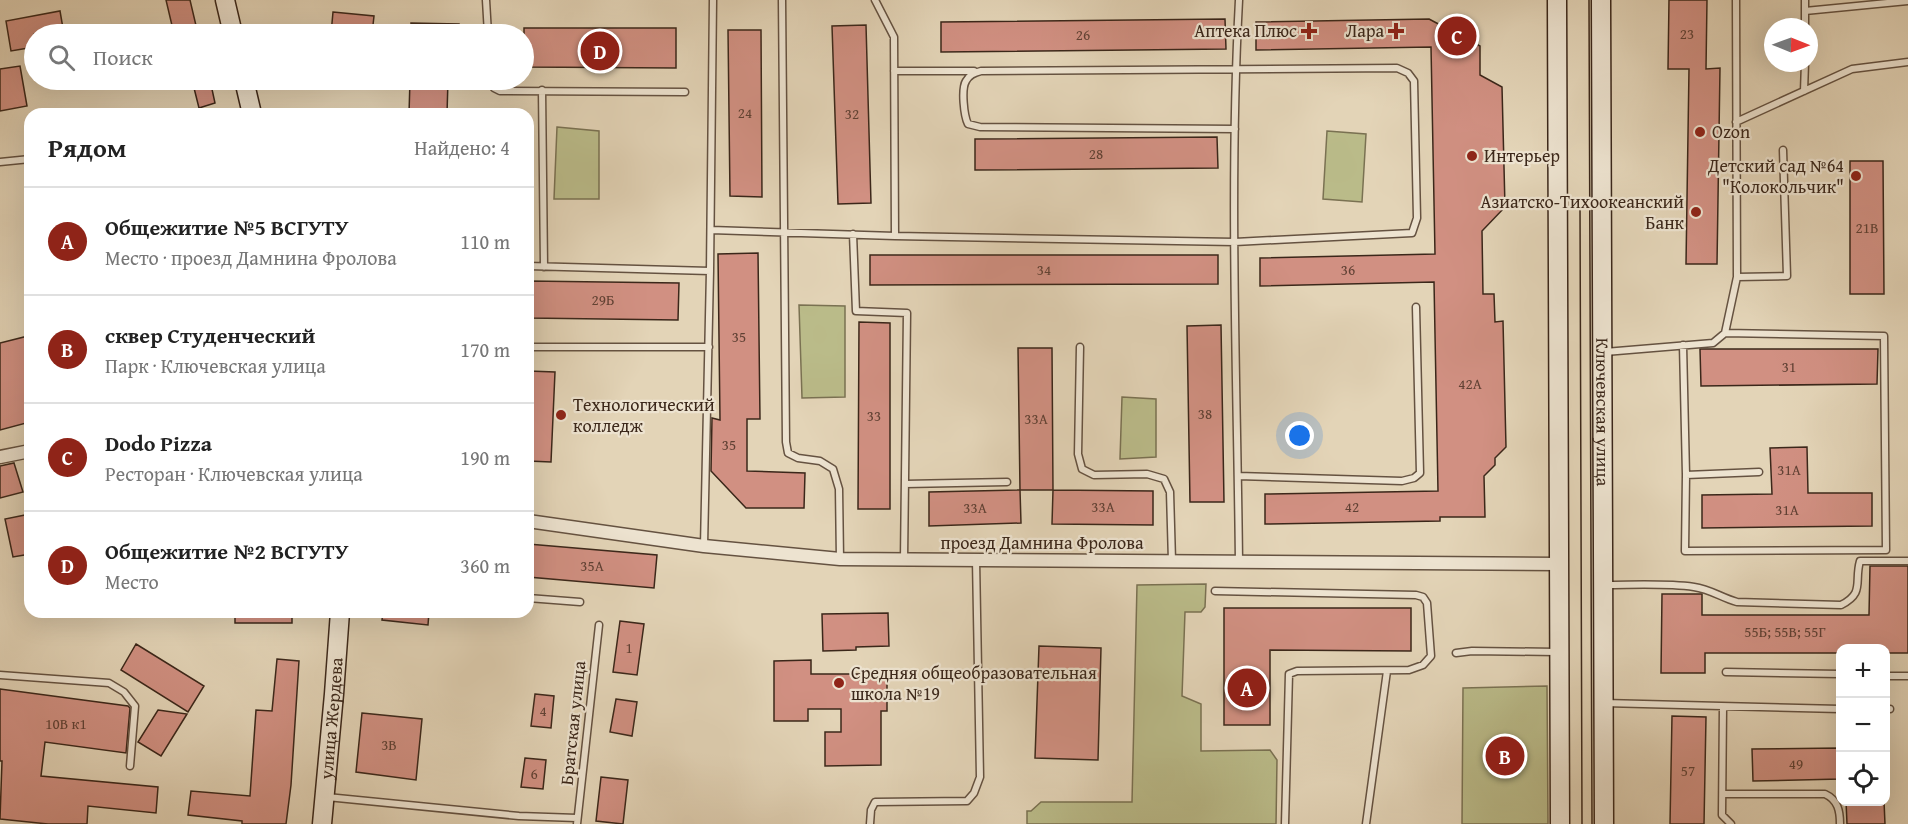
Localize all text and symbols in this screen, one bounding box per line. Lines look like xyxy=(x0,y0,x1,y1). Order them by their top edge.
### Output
pin: C xyxy=(1438,14,1476,58)
place label: Аптека Плюс xyxy=(1194,17,1297,44)
place label: Лара xyxy=(1346,17,1384,44)
north arrow xyxy=(1764,18,1818,72)
house number: 23 xyxy=(1680,23,1694,44)
search box xyxy=(24,24,534,90)
house number: 26 xyxy=(1076,24,1090,45)
marker: Аптека Плюс xyxy=(1302,24,1316,38)
marker: Лара xyxy=(1389,24,1403,38)
pin: D xyxy=(580,28,620,74)
icon: search xyxy=(45,41,78,74)
text: Поиск xyxy=(93,41,153,73)
house number: 24 xyxy=(738,102,752,123)
house number: 32 xyxy=(845,103,859,124)
place label: Ozon xyxy=(1712,118,1750,145)
marker: Ozon xyxy=(1693,125,1707,139)
text: Рядом xyxy=(48,128,126,167)
text: Найдено: 4 xyxy=(414,133,510,162)
place label: Интерьер xyxy=(1484,142,1560,169)
house number: 28 xyxy=(1089,143,1103,164)
marker: Интерьер xyxy=(1465,149,1479,163)
place label: Детский сад №64 "Колокольчик" xyxy=(1707,152,1844,200)
marker: Детский сад №64 "Колокольчик" xyxy=(1849,169,1863,183)
place label: Азиатско-Тихоокеанский Банк xyxy=(1481,188,1685,236)
marker: Азиатско-Тихоокеанский Банк xyxy=(1689,205,1703,219)
text: Общежитие №5 ВСГУТУ xyxy=(105,211,348,243)
house number: 21В xyxy=(1856,217,1878,238)
text: A xyxy=(61,227,74,256)
text: 110 m xyxy=(460,227,510,256)
text: Место · проезд Дамнина Фролова xyxy=(105,243,397,272)
house number: 34 xyxy=(1037,259,1051,280)
house number: 36 xyxy=(1341,259,1355,280)
house number: 29Б xyxy=(592,289,614,310)
text: сквер Студенческий xyxy=(105,319,315,351)
house number: 35 xyxy=(732,326,746,347)
text: B xyxy=(61,335,74,364)
text: 170 m xyxy=(460,335,510,364)
street label: Ключевская улица xyxy=(1589,338,1617,487)
text: Парк · Ключевская улица xyxy=(105,351,326,380)
house number: 31 xyxy=(1782,356,1796,377)
house number: 42А xyxy=(1458,373,1482,394)
place label: Технологический колледж xyxy=(573,391,715,439)
house number: 38 xyxy=(1198,403,1212,424)
house number: 33 xyxy=(867,405,881,426)
marker: Технологический колледж xyxy=(554,408,568,422)
house number: 33А xyxy=(1024,408,1048,429)
your location xyxy=(1285,421,1314,450)
text: Dodo Pizza xyxy=(105,427,212,459)
house number: 35 xyxy=(722,434,736,455)
text: C xyxy=(62,443,73,472)
text: 190 m xyxy=(460,443,510,472)
text: Ресторан · Ключевская улица xyxy=(105,459,363,488)
house number: 31А xyxy=(1777,459,1801,480)
house number: 33А xyxy=(1091,496,1115,517)
house number: 42 xyxy=(1345,496,1359,517)
house number: 33А xyxy=(963,497,987,518)
house number: 31А xyxy=(1775,499,1799,520)
street label: проезд Дамнина Фролова xyxy=(940,529,1144,556)
text: Общежитие №2 ВСГУТУ xyxy=(105,535,348,567)
text: D xyxy=(61,551,74,580)
text: 360 m xyxy=(460,551,510,580)
house number: 35А xyxy=(580,555,604,576)
text: Место xyxy=(105,567,159,596)
house number: 55Б; 55В; 55Г xyxy=(1744,621,1826,642)
house number: 1 xyxy=(625,637,633,658)
map controls xyxy=(1836,644,1890,806)
button: + xyxy=(1836,644,1890,698)
street label: улица Жердева xyxy=(312,656,350,782)
street label: Братская улица xyxy=(553,659,592,786)
place label: Средняя общеобразовательная школа №19 xyxy=(851,659,1097,707)
pin: A xyxy=(1228,666,1266,710)
marker: Средняя общеобразовательная школа №19 xyxy=(832,676,846,690)
button: − xyxy=(1836,698,1890,752)
house number: 4 xyxy=(539,700,547,721)
house number: 10В к1 xyxy=(45,713,87,734)
house number: 3В xyxy=(381,734,397,755)
pin: B xyxy=(1486,734,1524,778)
button: locate xyxy=(1836,752,1890,806)
house number: 49 xyxy=(1789,753,1803,774)
house number: 57 xyxy=(1681,760,1695,781)
house number: 6 xyxy=(530,763,538,784)

